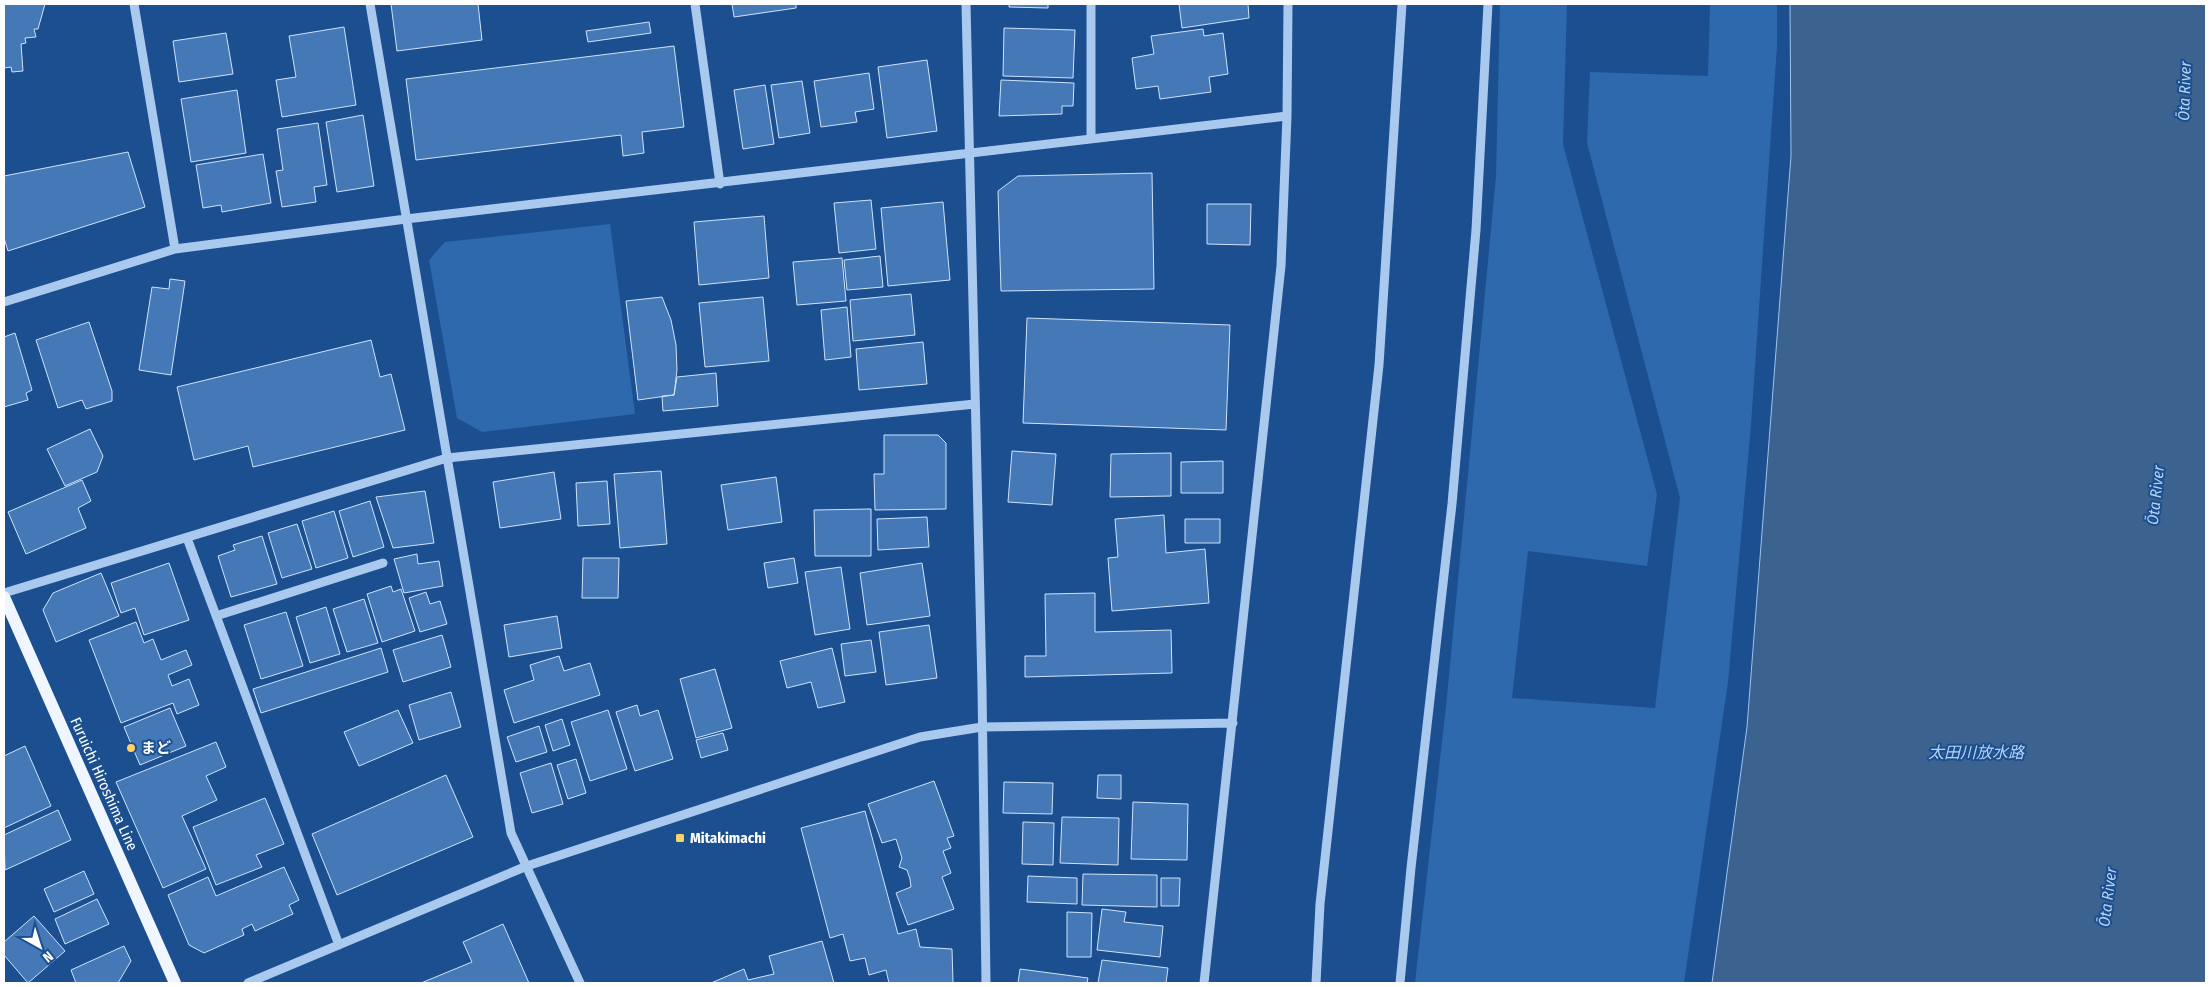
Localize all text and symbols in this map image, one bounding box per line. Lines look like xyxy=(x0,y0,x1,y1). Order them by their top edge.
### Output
water label: Ōta River xyxy=(2174,60,2195,121)
water label: Ōta River xyxy=(2143,464,2168,526)
street label: Furuichi Hiroshima Line xyxy=(66,714,142,854)
place label: まど xyxy=(141,739,171,757)
marker: まど xyxy=(125,742,137,754)
water label: 太田川放水路 xyxy=(1928,743,2026,762)
place label: Mitakimachi xyxy=(690,829,766,847)
marker: Mitakimachi xyxy=(674,832,686,844)
water label: Ōta River xyxy=(2094,866,2121,928)
north arrow xyxy=(15,922,65,972)
text: N xyxy=(39,947,56,966)

